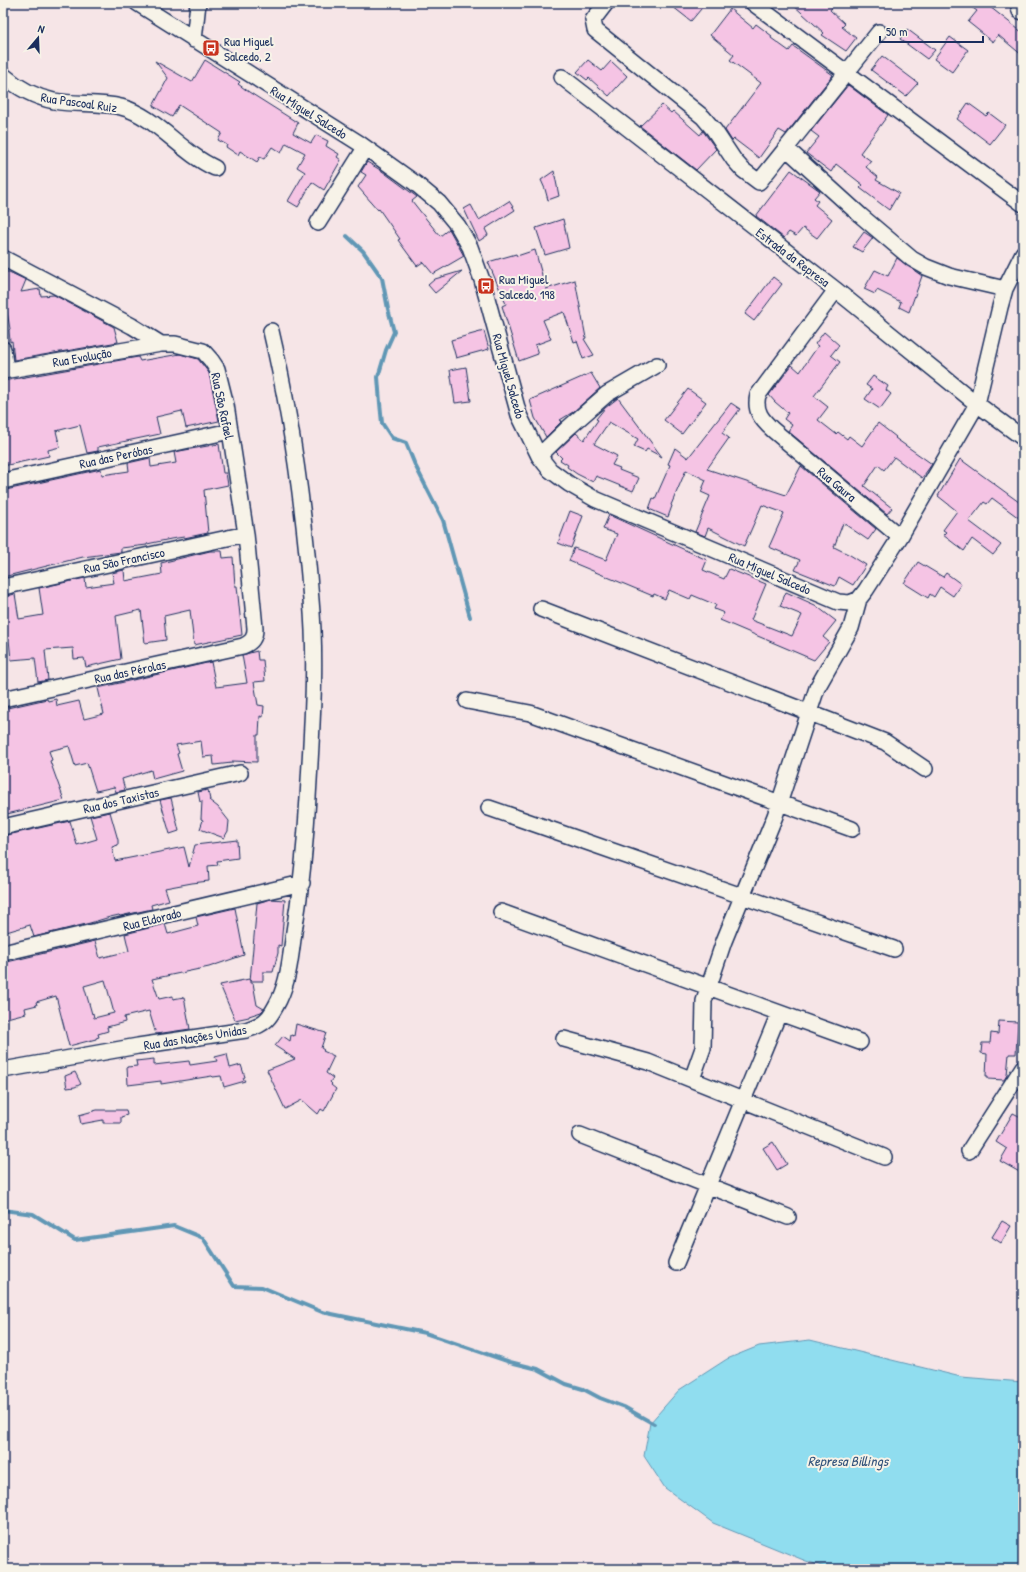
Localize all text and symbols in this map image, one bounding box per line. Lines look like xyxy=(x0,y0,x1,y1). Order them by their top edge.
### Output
north arrow xyxy=(18,18,58,58)
scale bar xyxy=(880,18,983,44)
text: N xyxy=(36,21,46,36)
text: 50 m xyxy=(886,23,907,40)
place label: Rua Miguel Salcedo, 2 xyxy=(224,32,274,65)
bus stop icon: Rua Miguel Salcedo, 2 xyxy=(201,38,221,58)
street label: Rua Miguel Salcedo xyxy=(267,81,351,143)
street label: Rua Pascoal Ruiz xyxy=(40,88,119,116)
street label: Estrada da Represa xyxy=(752,223,834,291)
place label: Rua Miguel Salcedo, 198 xyxy=(499,270,555,303)
bus stop icon: Rua Miguel Salcedo, 198 xyxy=(476,276,496,296)
street label: Rua Miguel Salcedo xyxy=(488,331,530,421)
street label: Rua Evolução xyxy=(51,343,113,371)
street label: Rua São Rafael xyxy=(207,371,239,442)
street label: Rua das Peróbas xyxy=(78,439,154,473)
street label: Rua Gaura xyxy=(814,462,860,506)
street label: Rua São Francisco xyxy=(82,543,166,577)
street label: Rua Miguel Salcedo xyxy=(726,548,814,598)
street label: Rua das Pérolas xyxy=(93,655,167,687)
street label: Rua dos Taxistas xyxy=(81,783,161,817)
street label: Rua Eldorado xyxy=(121,903,183,935)
street label: Rua das Nações Unidas xyxy=(142,1020,248,1054)
water label: Represa Billings xyxy=(808,1451,890,1471)

